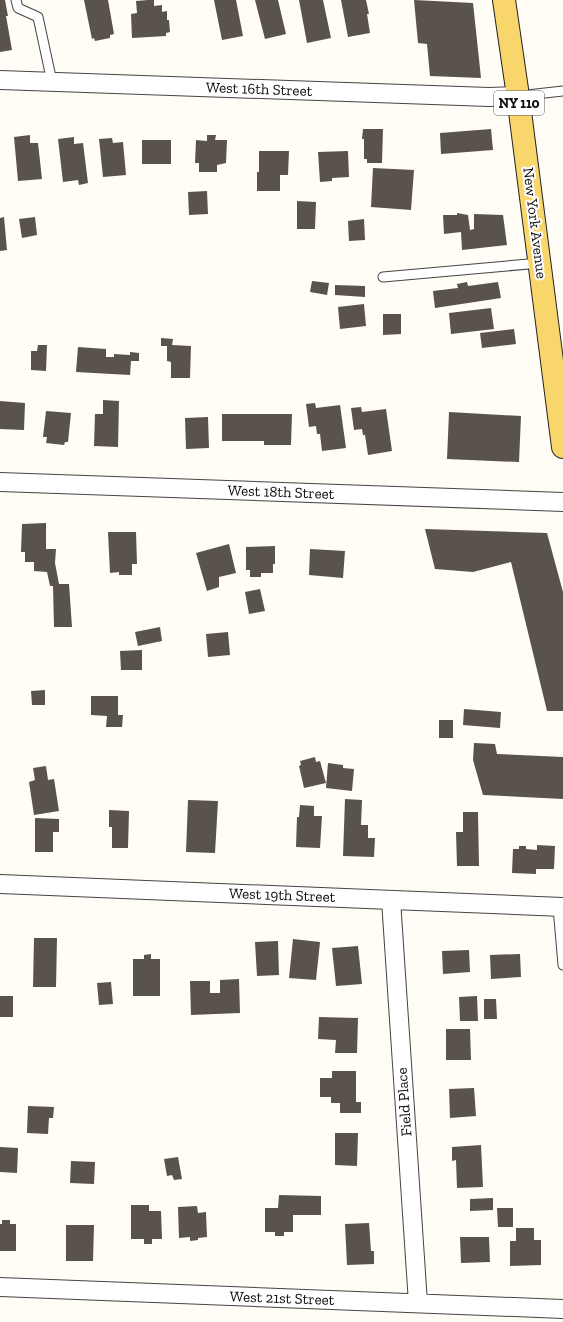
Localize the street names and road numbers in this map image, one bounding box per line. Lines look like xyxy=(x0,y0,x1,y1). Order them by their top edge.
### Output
street label: West 16th Street xyxy=(206,78,313,100)
road number: NY 110 xyxy=(494,91,544,115)
street label: New York Avenue xyxy=(519,166,551,280)
street label: West 18th Street xyxy=(227,481,335,503)
street label: West 19th Street xyxy=(229,884,336,906)
street label: Field Place xyxy=(393,1067,415,1137)
street label: West 21st Street xyxy=(229,1287,335,1309)

